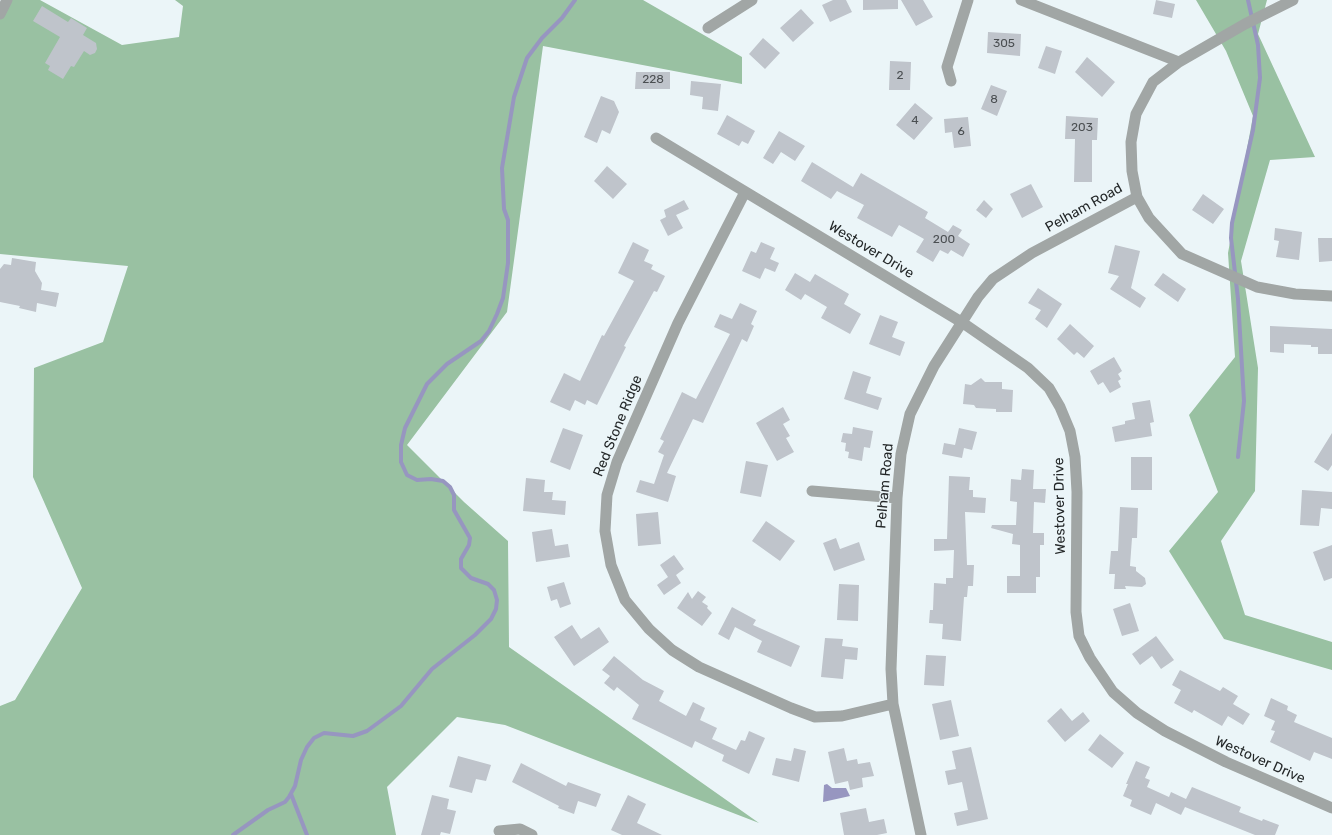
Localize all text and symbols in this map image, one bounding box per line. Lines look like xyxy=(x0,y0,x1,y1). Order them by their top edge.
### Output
house number: 305 xyxy=(993,37,1015,51)
house number: 2 xyxy=(896,69,904,83)
house number: 228 xyxy=(642,73,664,87)
house number: 8 xyxy=(990,93,998,107)
house number: 4 xyxy=(911,114,919,128)
house number: 203 xyxy=(1071,121,1093,135)
house number: 6 xyxy=(957,125,965,139)
street label: Pelham Road xyxy=(1043,180,1125,236)
street label: Westover Drive xyxy=(825,218,917,282)
house number: 200 xyxy=(933,233,955,247)
street label: Red Stone Ridge xyxy=(590,373,646,479)
street label: Pelham Road xyxy=(873,443,897,529)
street label: Westover Drive xyxy=(1051,457,1069,555)
street label: Westover Drive xyxy=(1212,733,1308,787)

